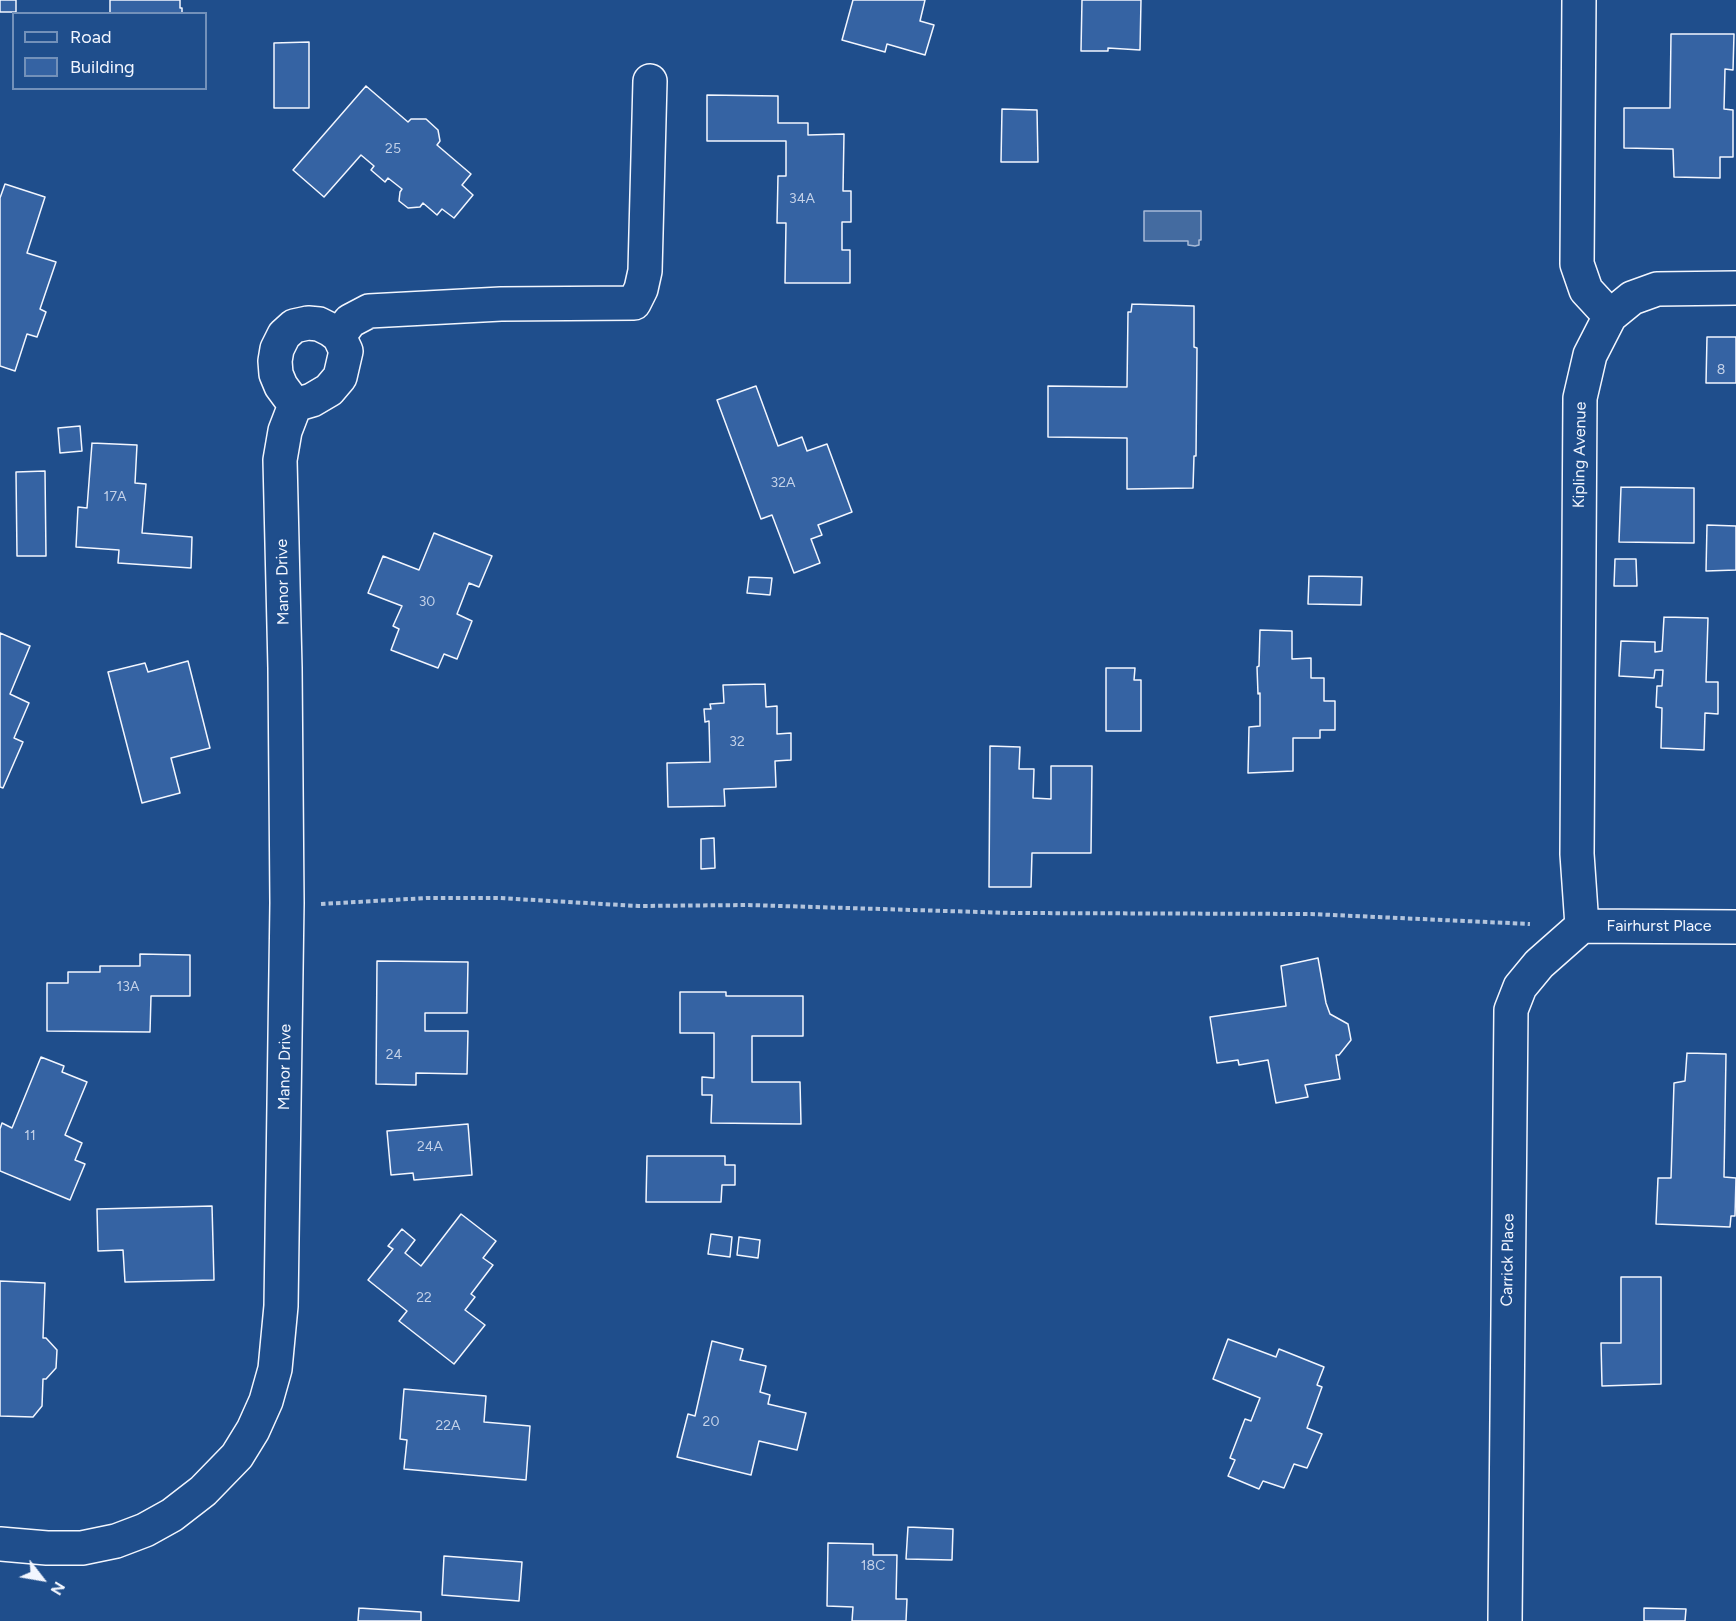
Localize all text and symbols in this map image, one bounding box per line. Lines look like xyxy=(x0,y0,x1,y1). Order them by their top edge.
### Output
legend xyxy=(12,12,207,90)
text: Road xyxy=(70,26,111,48)
text: Building xyxy=(70,56,135,78)
house number: 25 xyxy=(385,141,401,157)
house number: 34A xyxy=(789,191,815,207)
house number: 8 xyxy=(1717,362,1725,378)
street label: Kipling Avenue xyxy=(1569,402,1591,508)
house number: 32A xyxy=(771,475,795,491)
house number: 17A xyxy=(104,489,126,505)
street label: Manor Drive xyxy=(273,539,293,625)
house number: 30 xyxy=(419,594,435,610)
house number: 32 xyxy=(729,734,745,750)
street label: Fairhurst Place xyxy=(1607,916,1711,936)
house number: 13A xyxy=(117,979,139,995)
street label: Manor Drive xyxy=(275,1024,295,1110)
house number: 24 xyxy=(386,1047,402,1063)
house number: 11 xyxy=(24,1128,36,1144)
house number: 24A xyxy=(417,1139,443,1155)
street label: Carrick Place xyxy=(1498,1213,1518,1307)
house number: 22 xyxy=(416,1290,432,1306)
house number: 20 xyxy=(703,1414,719,1430)
house number: 22A xyxy=(435,1418,461,1434)
north arrow xyxy=(12,1549,72,1609)
house number: 18C xyxy=(861,1558,885,1574)
text: N xyxy=(47,1578,69,1599)

